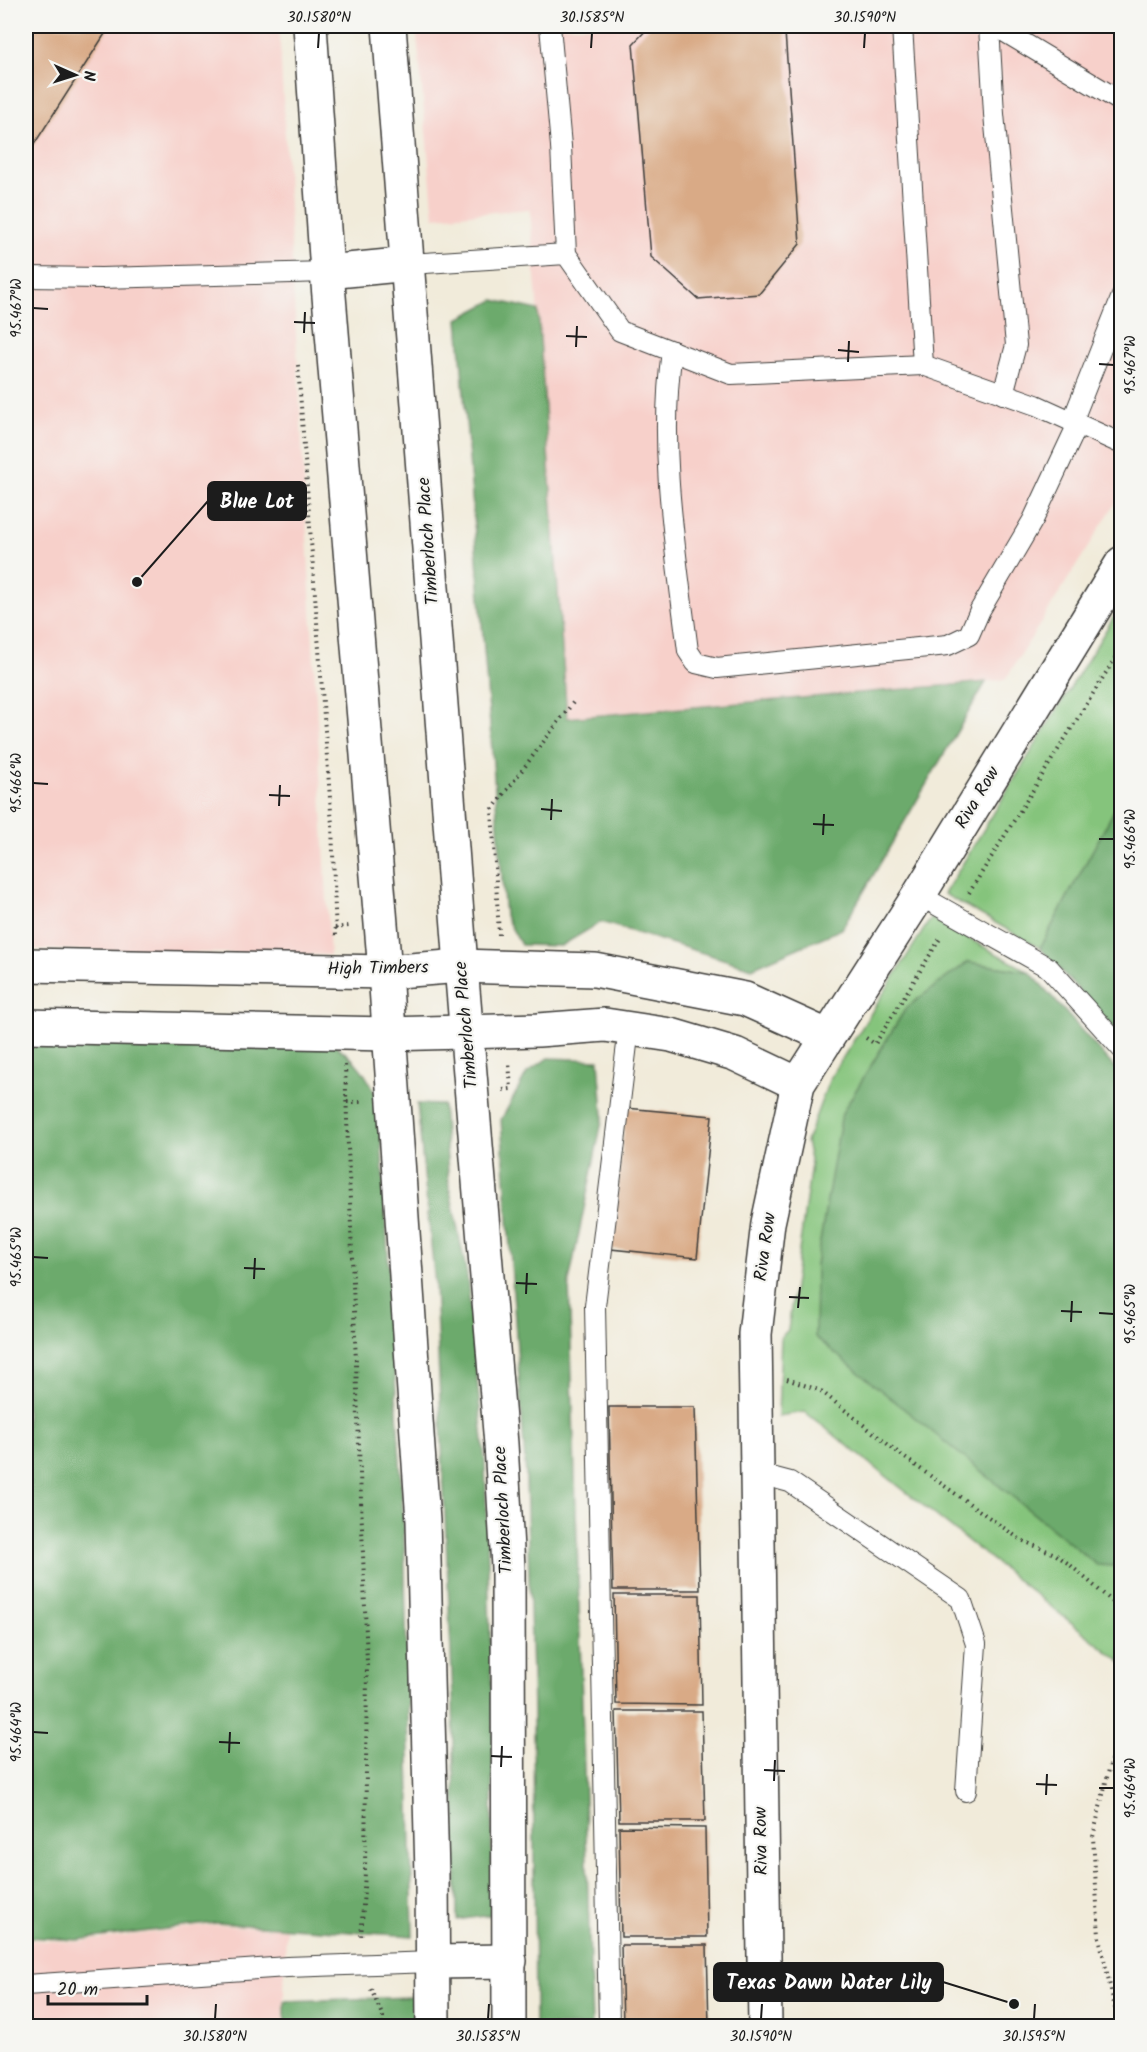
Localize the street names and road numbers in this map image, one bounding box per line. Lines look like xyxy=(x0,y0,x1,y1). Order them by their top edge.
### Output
street label: Timberloch Place xyxy=(410,476,448,606)
street label: Riva Row xyxy=(948,760,1009,835)
street label: High Timbers xyxy=(327,954,429,984)
street label: Timberloch Place xyxy=(447,960,487,1090)
street label: Riva Row xyxy=(747,1210,785,1283)
street label: Timberloch Place xyxy=(486,1445,522,1575)
street label: Riva Row xyxy=(747,1805,777,1876)

